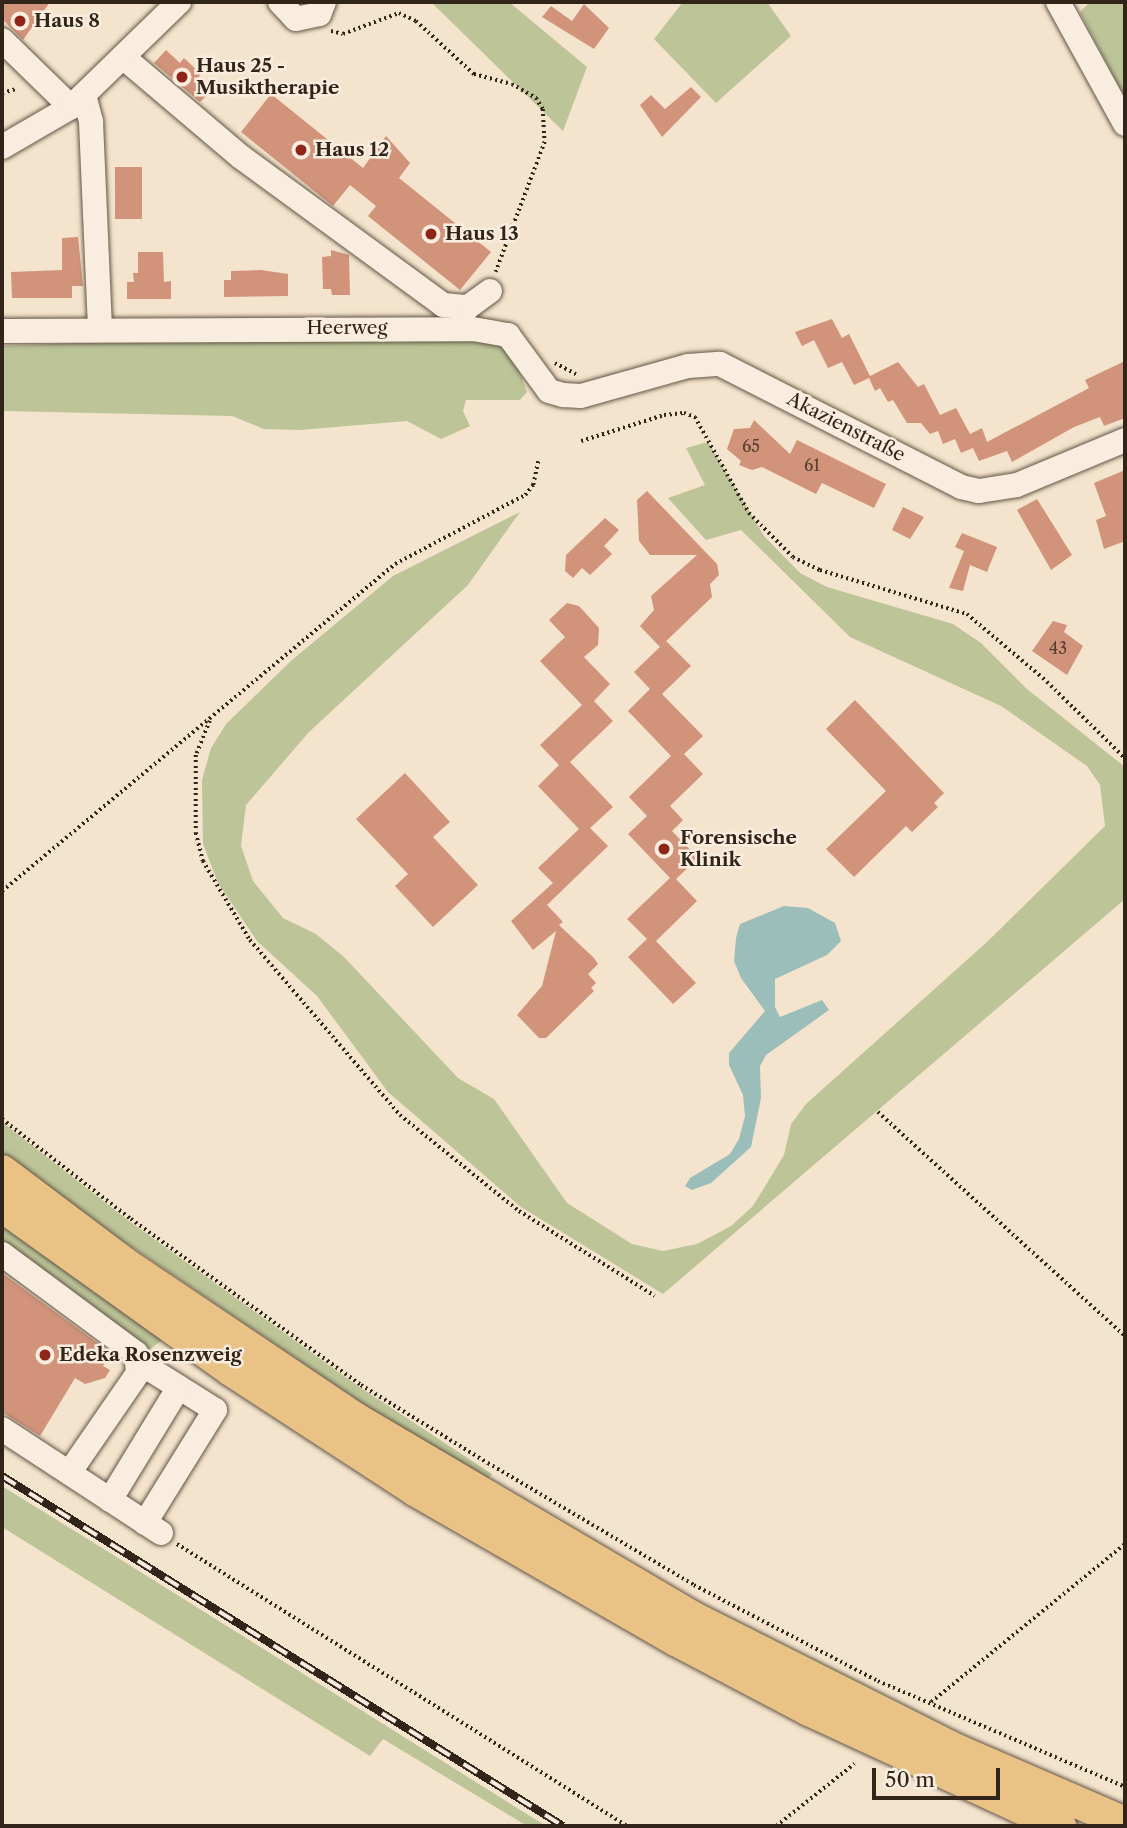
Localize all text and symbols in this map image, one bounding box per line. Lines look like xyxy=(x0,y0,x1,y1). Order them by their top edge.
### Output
place label: Haus 8 xyxy=(34,10,100,32)
marker: Haus 8 xyxy=(12,13,28,29)
place label: Haus 25 - Musiktherapie xyxy=(196,55,339,99)
marker: Haus 25 - Musiktherapie xyxy=(174,69,190,85)
place label: Haus 12 xyxy=(315,139,389,161)
marker: Haus 12 xyxy=(293,142,309,158)
place label: Haus 13 xyxy=(445,223,519,245)
marker: Haus 13 xyxy=(423,226,439,242)
street label: Heerweg xyxy=(306,317,388,339)
street label: Akazienstraße xyxy=(783,387,909,467)
house number: 65 xyxy=(742,436,760,456)
house number: 61 xyxy=(804,455,820,475)
house number: 43 xyxy=(1049,638,1067,658)
place label: Forensische Klinik xyxy=(680,827,797,871)
marker: Forensische Klinik xyxy=(654,839,674,859)
place label: Edeka Rosenzweig xyxy=(59,1344,242,1366)
marker: Edeka Rosenzweig xyxy=(37,1347,53,1363)
scale bar xyxy=(875,1755,1003,1799)
text: 50 m xyxy=(885,1767,935,1792)

